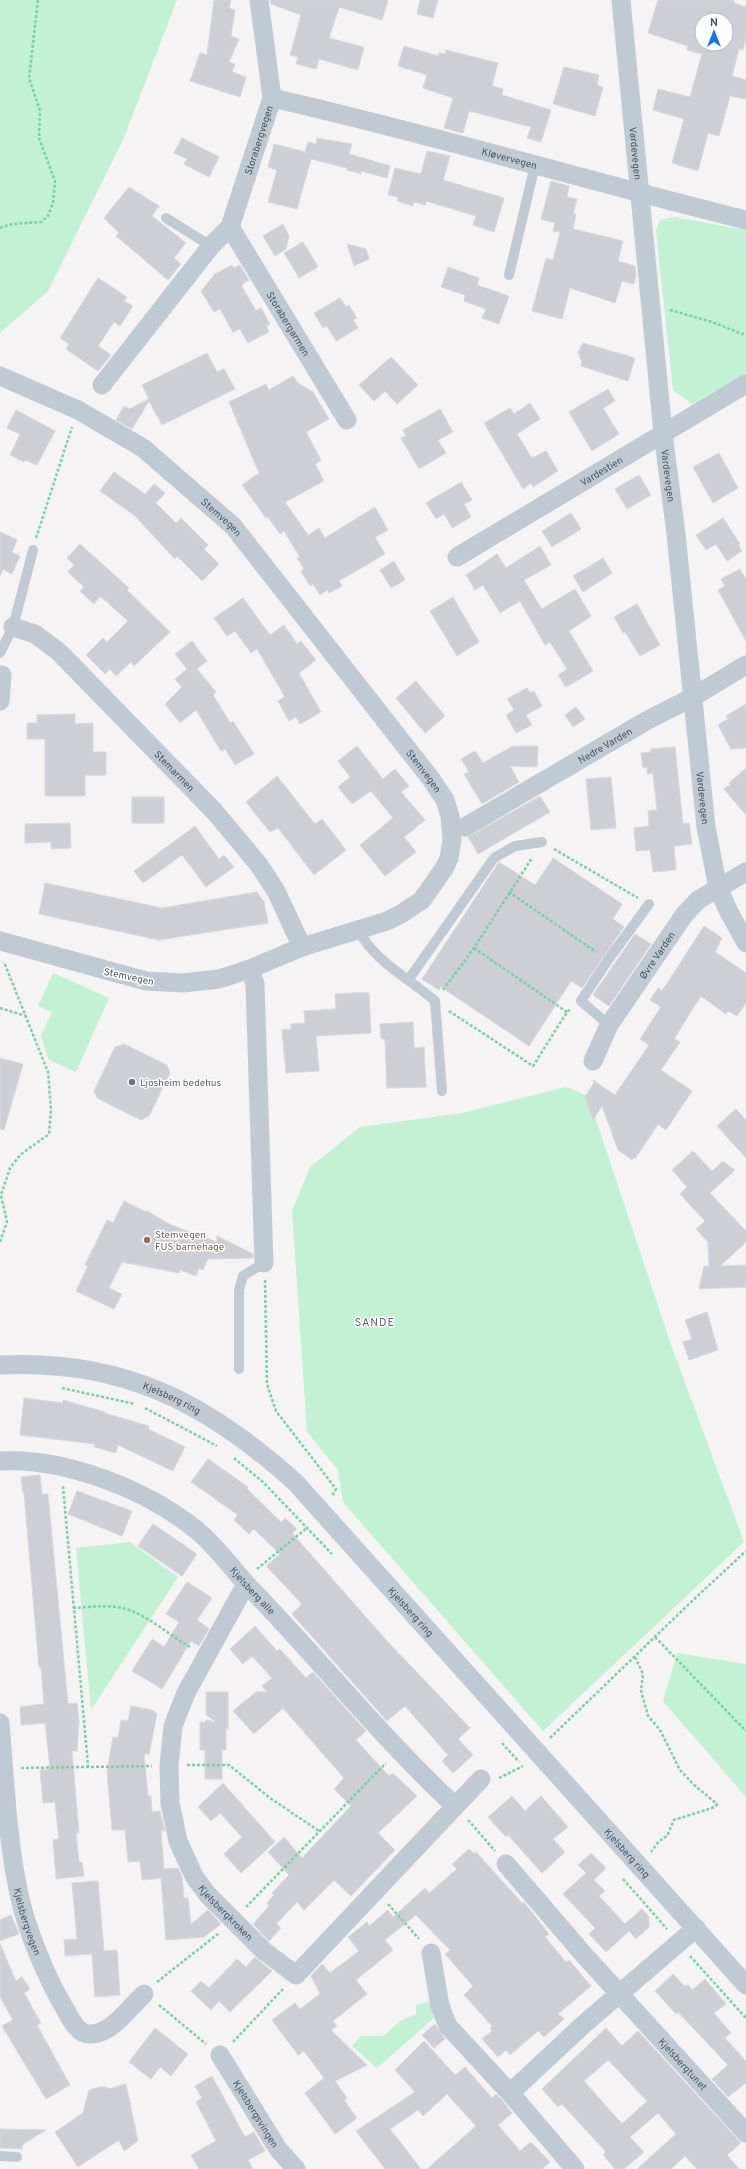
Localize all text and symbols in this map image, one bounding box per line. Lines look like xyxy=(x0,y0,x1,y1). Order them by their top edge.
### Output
north arrow xyxy=(694,12,734,52)
text: N xyxy=(710,16,718,30)
street label: Storabergvegen xyxy=(242,104,277,177)
street label: Vardevegen xyxy=(625,126,643,180)
street label: Kløvervegen xyxy=(480,146,538,173)
street label: Storabergarmen xyxy=(263,290,312,359)
street label: Vardevegen xyxy=(657,449,677,503)
street label: Vardestien xyxy=(578,454,626,490)
street label: Stemvegen xyxy=(198,496,244,540)
street label: Nedre Varden xyxy=(576,725,635,767)
street label: Stemvegen xyxy=(402,747,443,796)
street label: Stemarmen xyxy=(151,748,197,795)
street label: Vardevegen xyxy=(692,771,711,825)
street label: Øvre Varden xyxy=(637,930,679,982)
street label: Stemvegen xyxy=(102,966,155,989)
marker: Ljosheim bedehus xyxy=(127,1077,137,1087)
place label: Ljosheim bedehus xyxy=(140,1077,221,1090)
place label: Stemvegen FUS barnehage xyxy=(155,1229,224,1254)
marker: Stemvegen FUS barnehage xyxy=(142,1235,152,1245)
district label: SANDE xyxy=(355,1316,395,1330)
street label: Kjelsberg ring xyxy=(141,1380,202,1418)
street label: Kjelsberg alle xyxy=(226,1565,277,1618)
street label: Kjelsberg ring xyxy=(384,1585,436,1640)
street label: Kjelsberg ring xyxy=(601,1826,652,1881)
street label: Kjelsbergkroken xyxy=(195,1883,255,1944)
street label: Kjelsbergvegen xyxy=(10,1887,43,1958)
street label: Kjelsbergtunet xyxy=(655,2036,709,2094)
street label: Kjelsbergsvingen xyxy=(229,2078,281,2151)

